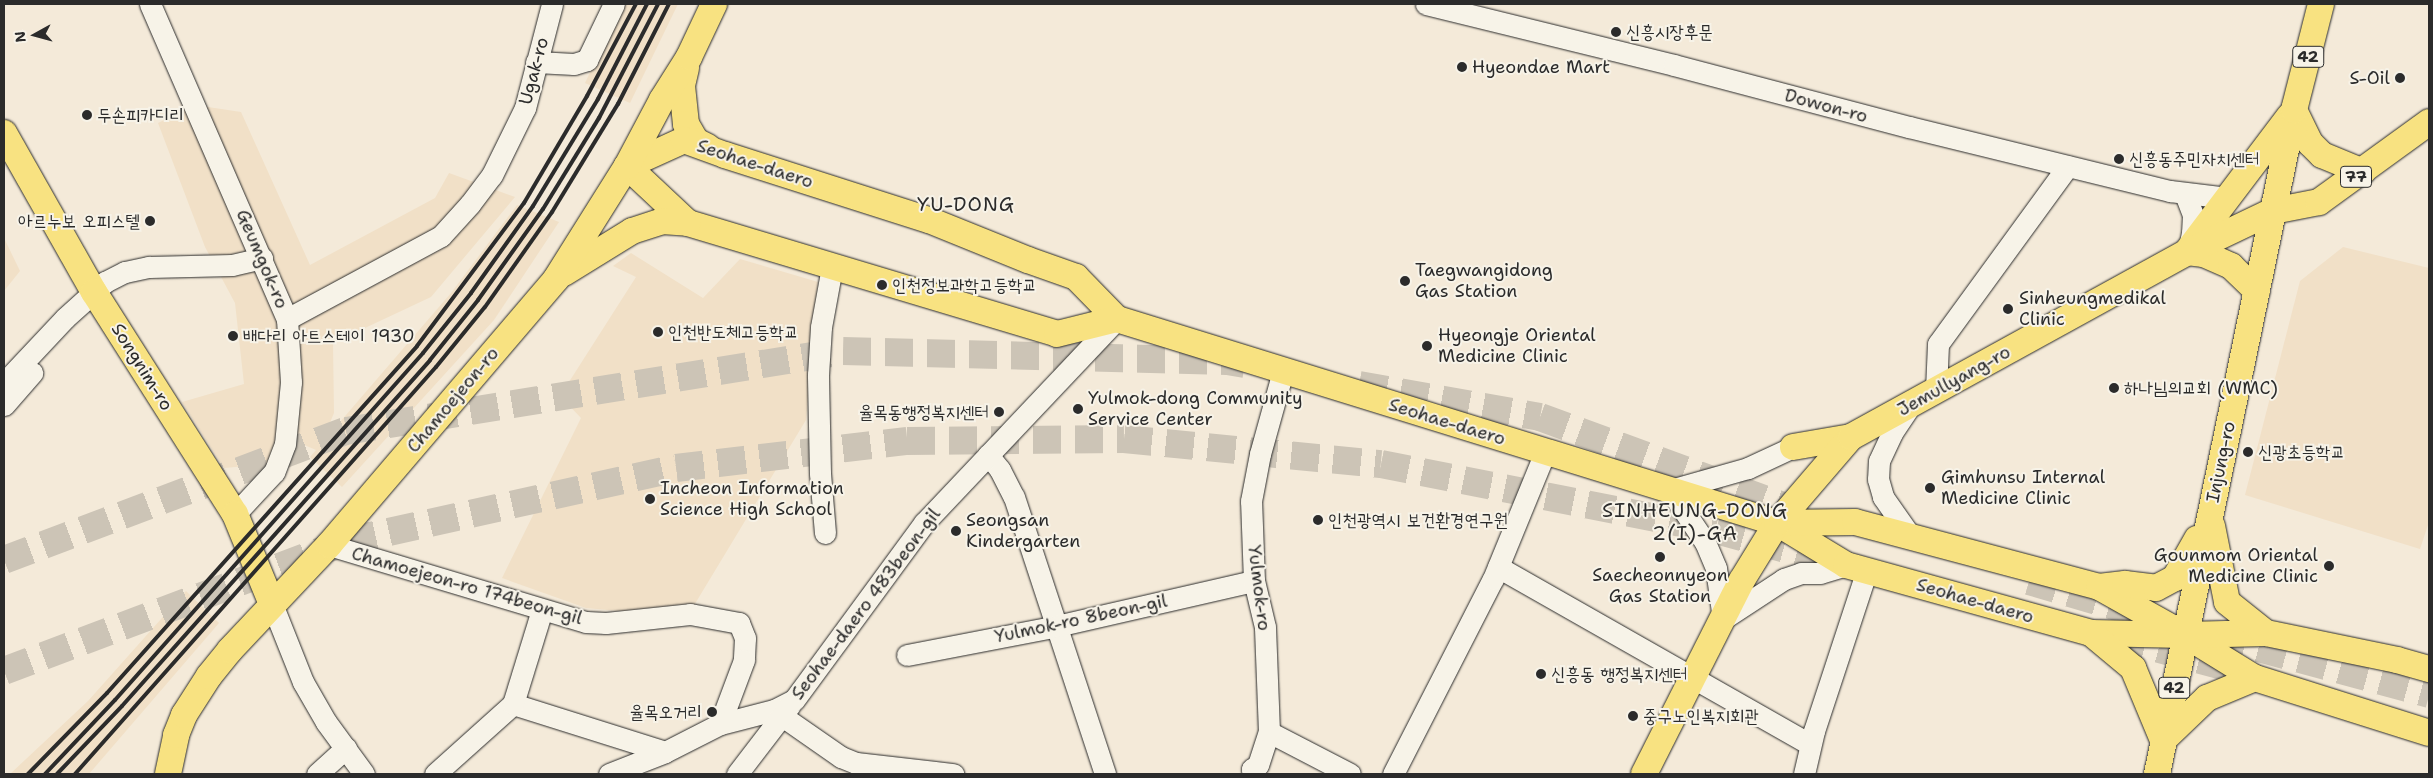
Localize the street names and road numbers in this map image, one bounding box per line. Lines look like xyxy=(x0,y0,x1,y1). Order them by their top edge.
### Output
street label: Ugak-ro xyxy=(515,35,553,107)
road number: 42 xyxy=(2292,44,2324,70)
street label: Dowon-ro xyxy=(1782,85,1870,127)
street label: Seohae-daero xyxy=(694,135,816,193)
road number: 77 xyxy=(2340,163,2372,190)
street label: Geumgok-ro xyxy=(231,206,293,312)
street label: Songnim-ro xyxy=(107,319,177,415)
street label: Jemullyang-ro xyxy=(1894,341,2014,421)
street label: Chamoejeon-ro xyxy=(403,343,503,457)
street label: Seohae-daero xyxy=(1386,394,1508,450)
street label: Injung-ro xyxy=(2202,419,2240,505)
street label: Seohae-daero 483beon-gil xyxy=(787,504,945,704)
street label: Chamoejeon-ro 174beon-gil xyxy=(349,543,585,629)
street label: Yulmok-ro xyxy=(1243,544,1275,632)
street label: Seohae-daero xyxy=(1914,574,2036,628)
street label: Yulmok-ro 8beon-gil xyxy=(993,590,1169,648)
road number: 42 xyxy=(2158,674,2190,701)

